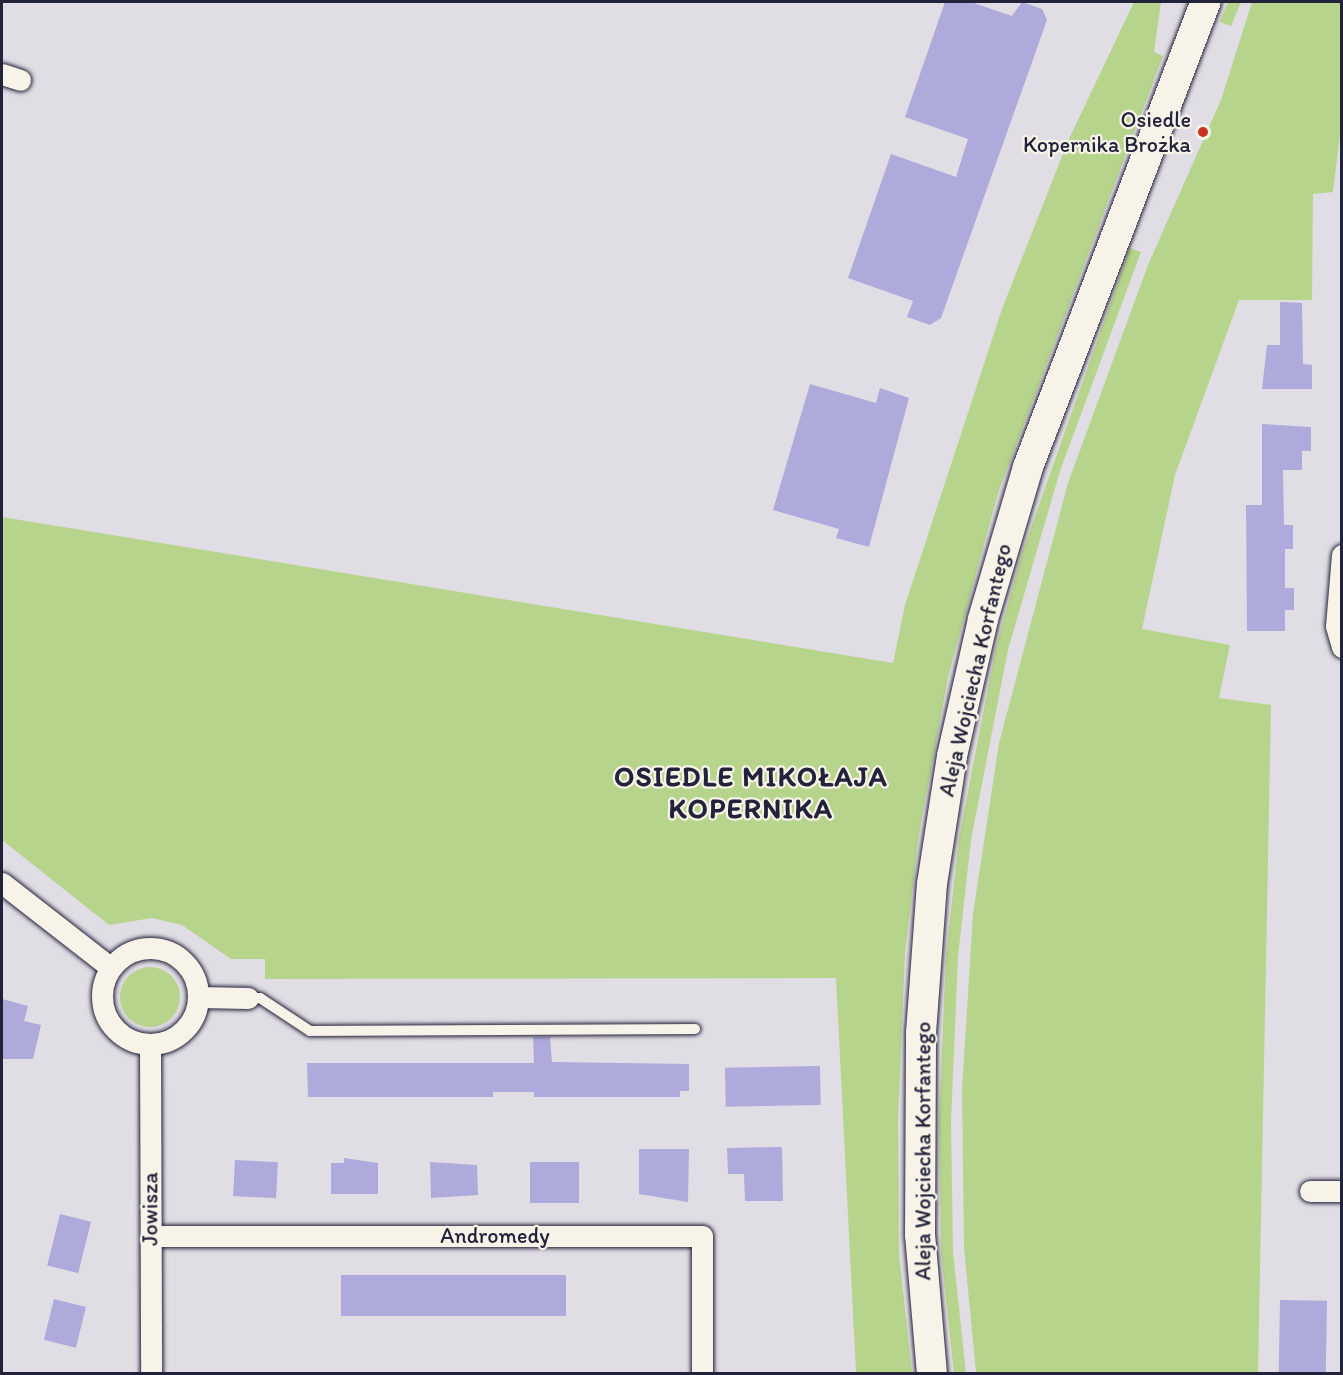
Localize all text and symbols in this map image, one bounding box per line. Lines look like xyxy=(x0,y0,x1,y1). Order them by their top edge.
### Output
place label: Osiedle Kopernika Brożka xyxy=(1023,106,1191,158)
marker: Osiedle Kopernika Brożka xyxy=(1196,125,1210,139)
street label: Aleja Wojciecha Korfantego xyxy=(933,541,1017,799)
district label: OSIEDLE MIKOŁAJA KOPERNIKA xyxy=(616,759,886,825)
street label: Aleja Wojciecha Korfantego xyxy=(910,1022,936,1280)
street label: Jowisza xyxy=(137,1172,163,1246)
street label: Andromedy xyxy=(440,1223,550,1249)

